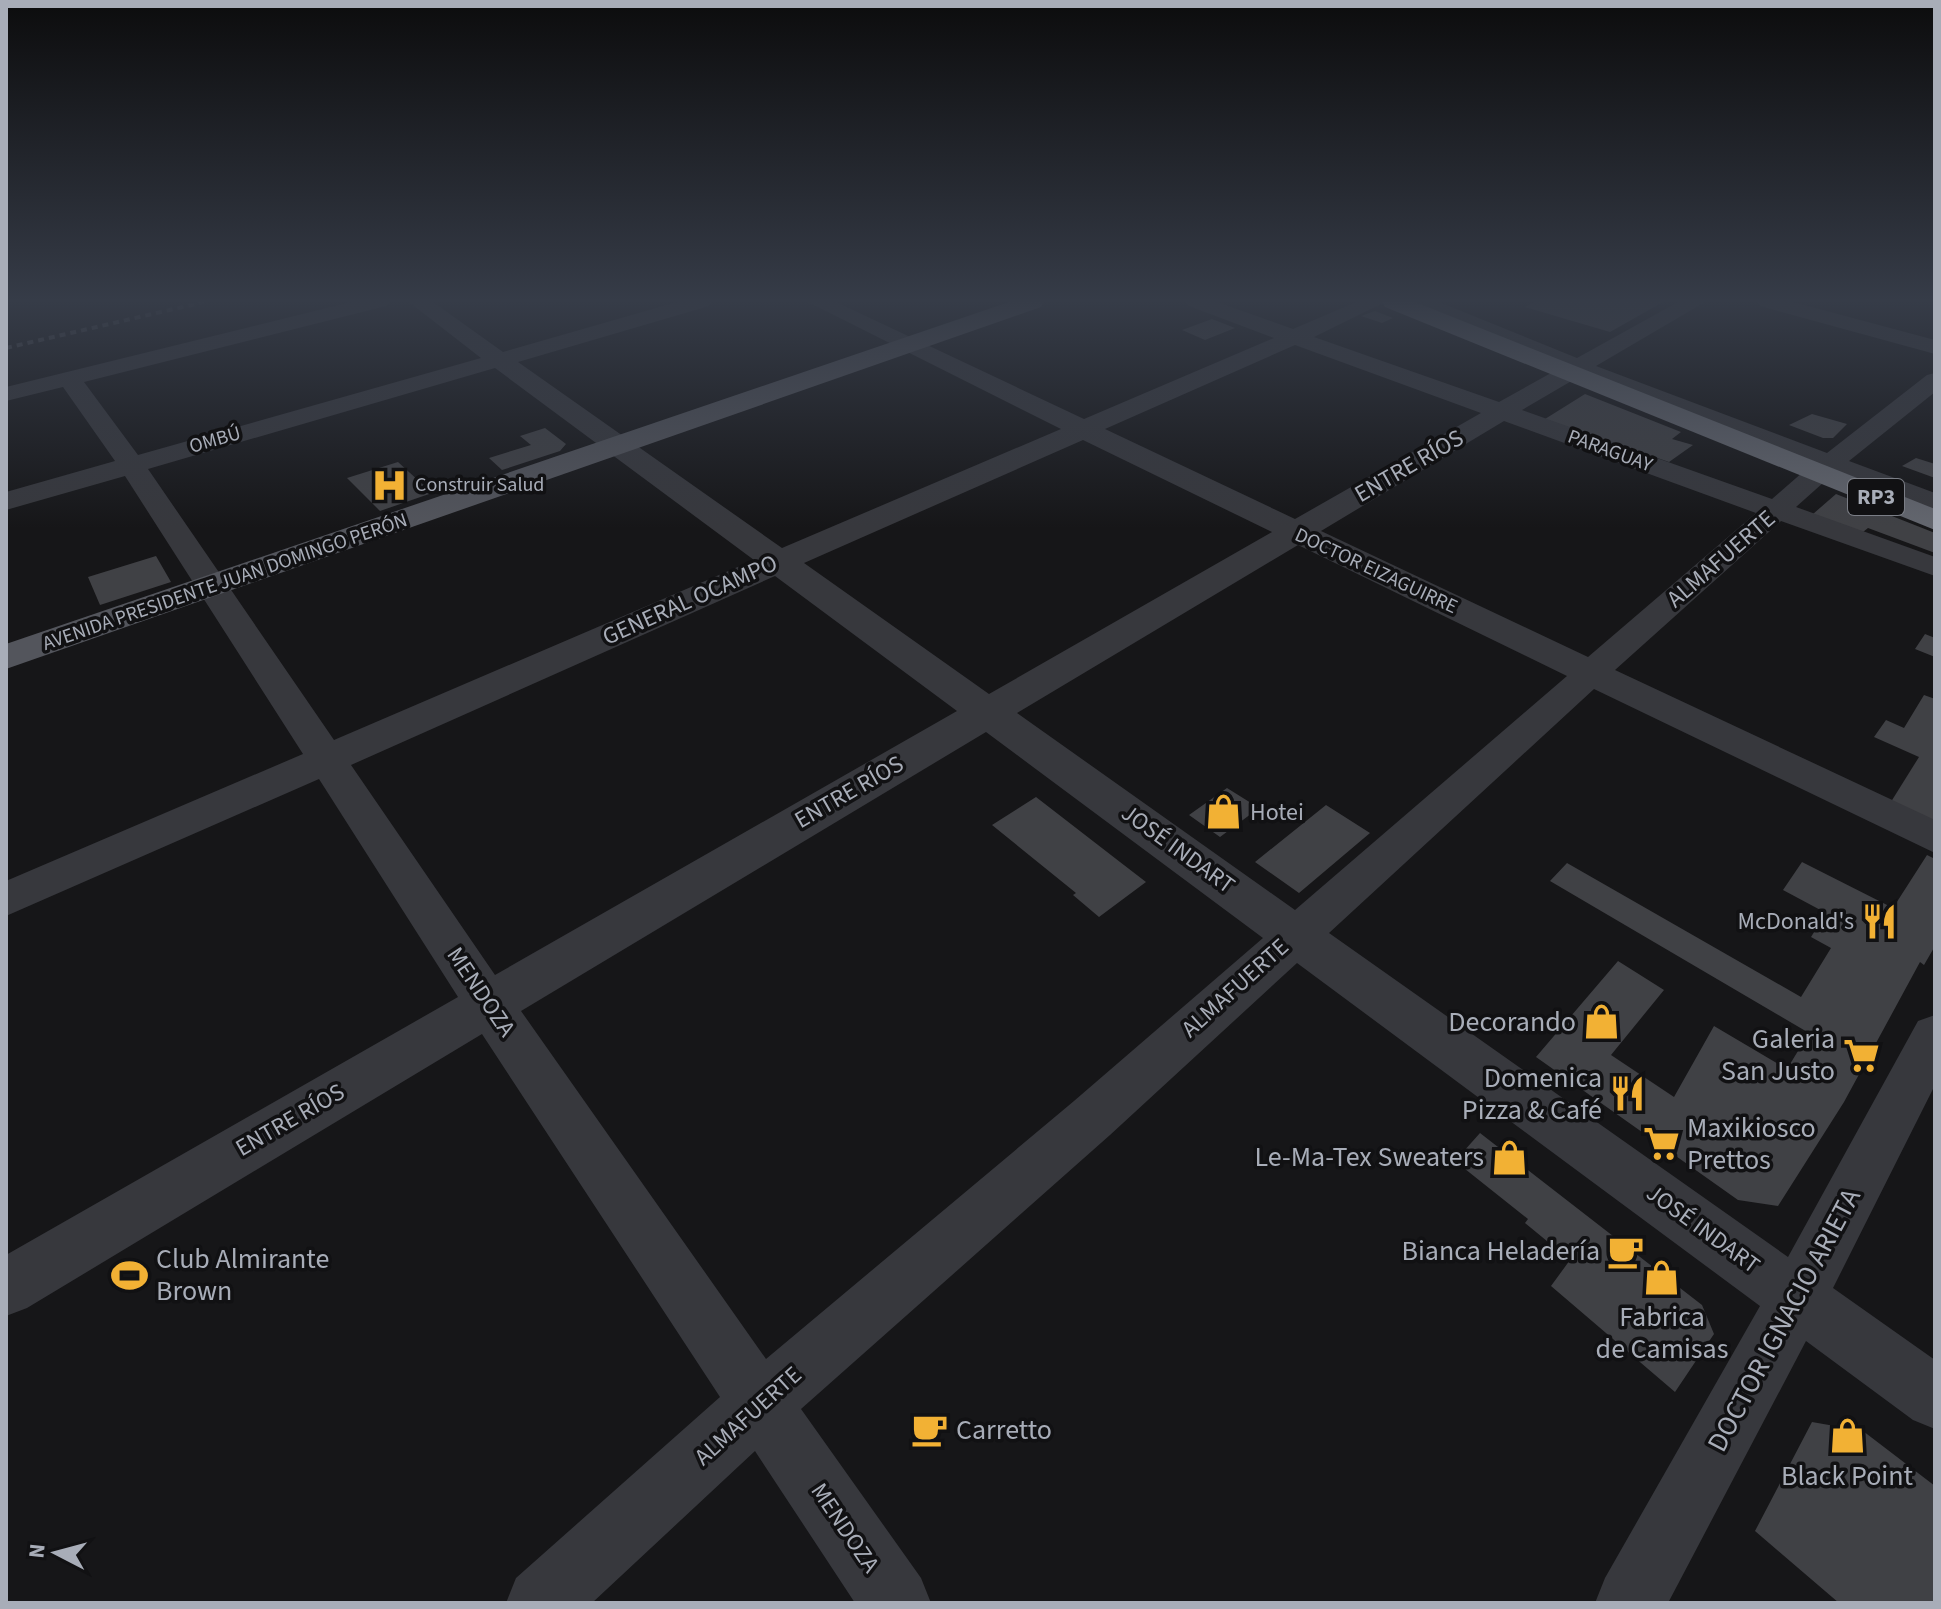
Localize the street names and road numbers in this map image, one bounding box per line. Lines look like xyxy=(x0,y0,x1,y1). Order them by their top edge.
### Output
street label: OMBÚ xyxy=(186,419,244,461)
street label: ENTRE RÍOS xyxy=(1348,421,1470,511)
street label: PARAGUAY xyxy=(1564,423,1657,479)
road number: RP3 xyxy=(1848,479,1904,515)
street label: ALMAFUERTE xyxy=(1659,502,1783,616)
street label: AVENIDA PRESIDENTE JUAN DOMINGO PERÓN xyxy=(39,506,411,658)
street label: DOCTOR EIZAGUIRRE xyxy=(1290,521,1462,621)
street label: GENERAL OCAMPO xyxy=(597,546,783,654)
street label: ENTRE RÍOS xyxy=(788,747,910,837)
street label: JOSÉ INDART xyxy=(1114,796,1242,902)
street label: ALMAFUERTE xyxy=(1173,930,1297,1046)
street label: MENDOZA xyxy=(438,940,524,1044)
street label: ENTRE RÍOS xyxy=(229,1075,351,1165)
street label: JOSÉ INDART xyxy=(1639,1176,1767,1282)
street label: DOCTOR IGNACIO ARIETA xyxy=(1697,1180,1871,1459)
street label: ALMAFUERTE xyxy=(686,1358,810,1474)
street label: MENDOZA xyxy=(802,1476,888,1580)

